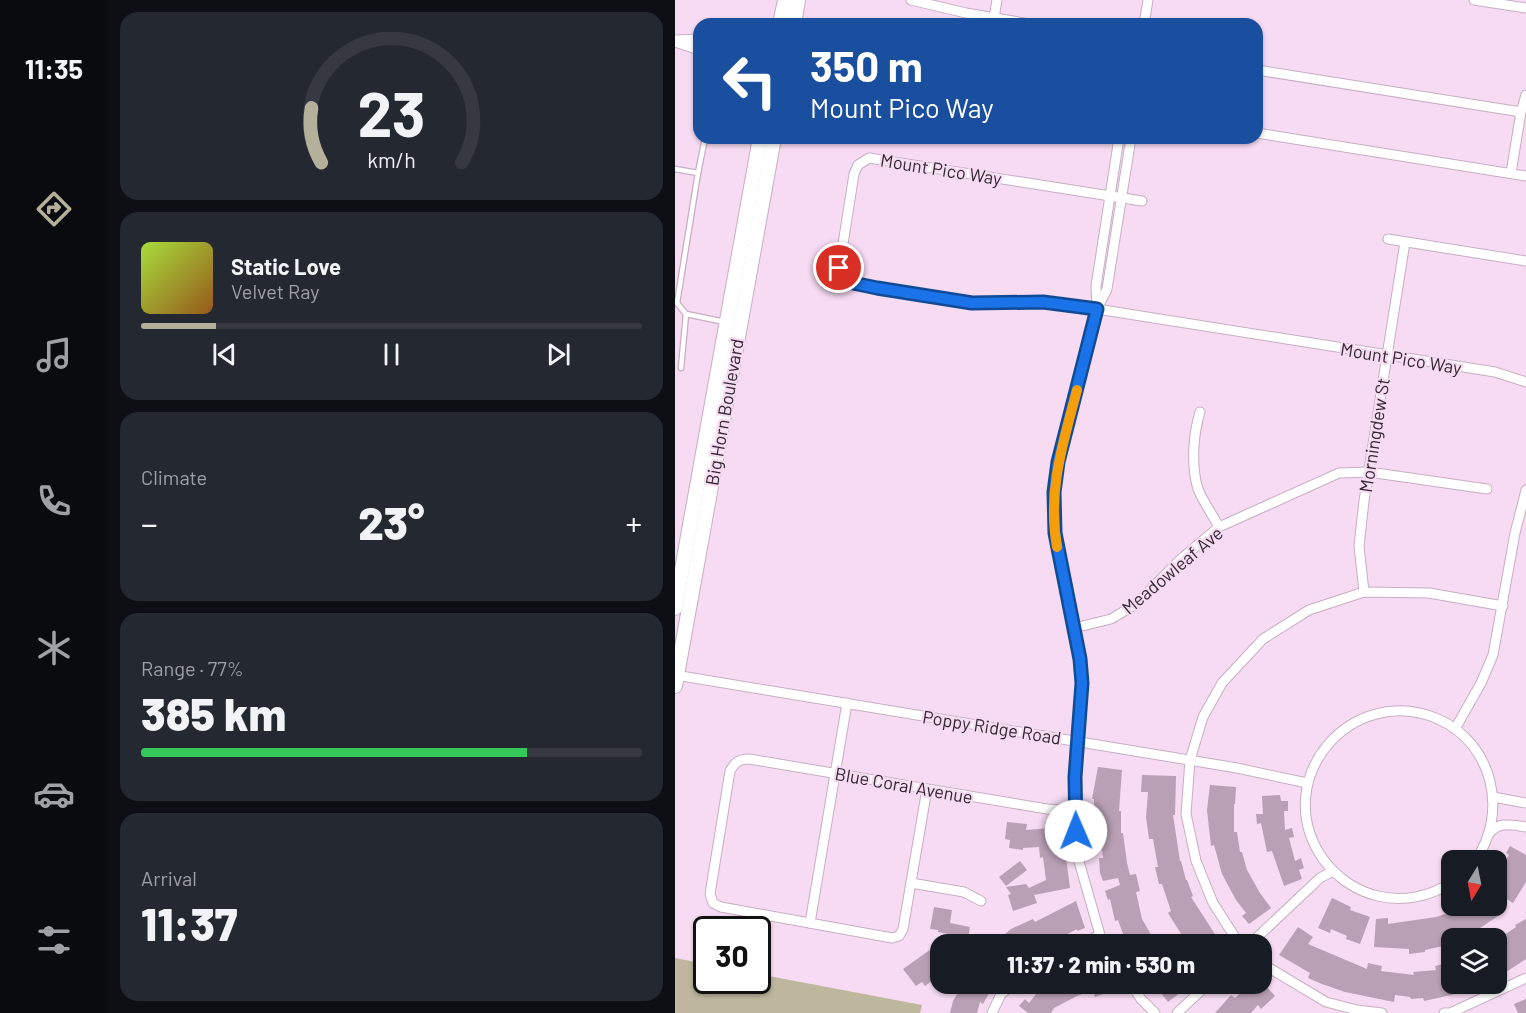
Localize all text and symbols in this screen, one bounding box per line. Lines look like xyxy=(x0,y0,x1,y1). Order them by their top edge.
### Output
text: 350 m xyxy=(810,40,923,90)
icon: left xyxy=(711,42,789,120)
text: 11:35 xyxy=(25,52,83,84)
text: 23 xyxy=(358,75,425,149)
text: Mount Pico Way xyxy=(810,91,994,123)
text: km/h xyxy=(367,147,416,172)
street label: Mount Pico Way xyxy=(879,149,1003,189)
icon: directions xyxy=(33,188,75,230)
pin xyxy=(813,242,864,293)
icon: arrive xyxy=(822,251,855,284)
text: Static Love xyxy=(231,253,341,279)
text: Velvet Ray xyxy=(231,279,320,303)
icon: music xyxy=(33,334,75,376)
street label: Big Horn Boulevard xyxy=(700,337,748,487)
icon: previous xyxy=(208,338,241,371)
icon: pause xyxy=(375,338,408,371)
icon: next xyxy=(542,338,575,371)
street label: Mount Pico Way xyxy=(1339,338,1463,378)
street label: Morningdew St xyxy=(1354,376,1394,494)
text: Climate xyxy=(141,465,207,489)
icon: phone xyxy=(33,480,75,522)
text: 23° xyxy=(358,495,425,549)
text: − xyxy=(141,503,158,543)
text: + xyxy=(625,503,642,543)
street label: Meadowleaf Ave xyxy=(1117,521,1227,619)
icon: climate xyxy=(33,627,75,669)
text: Range · 77% xyxy=(141,656,244,680)
text: 385 km xyxy=(141,686,286,740)
street label: Poppy Ridge Road xyxy=(921,705,1063,749)
street label: Blue Coral Avenue xyxy=(833,762,975,808)
icon: car xyxy=(33,773,75,815)
position arrow xyxy=(1044,799,1108,863)
north arrow xyxy=(1441,850,1507,916)
map controls xyxy=(1441,850,1507,994)
text: Arrival xyxy=(141,866,197,890)
text: 11:37 xyxy=(141,896,237,950)
speed limit sign: 30 xyxy=(693,916,771,994)
icon: filters xyxy=(33,919,75,961)
button: layers xyxy=(1441,928,1507,994)
text: 11:37 · 2 min · 530 m xyxy=(1007,951,1195,977)

